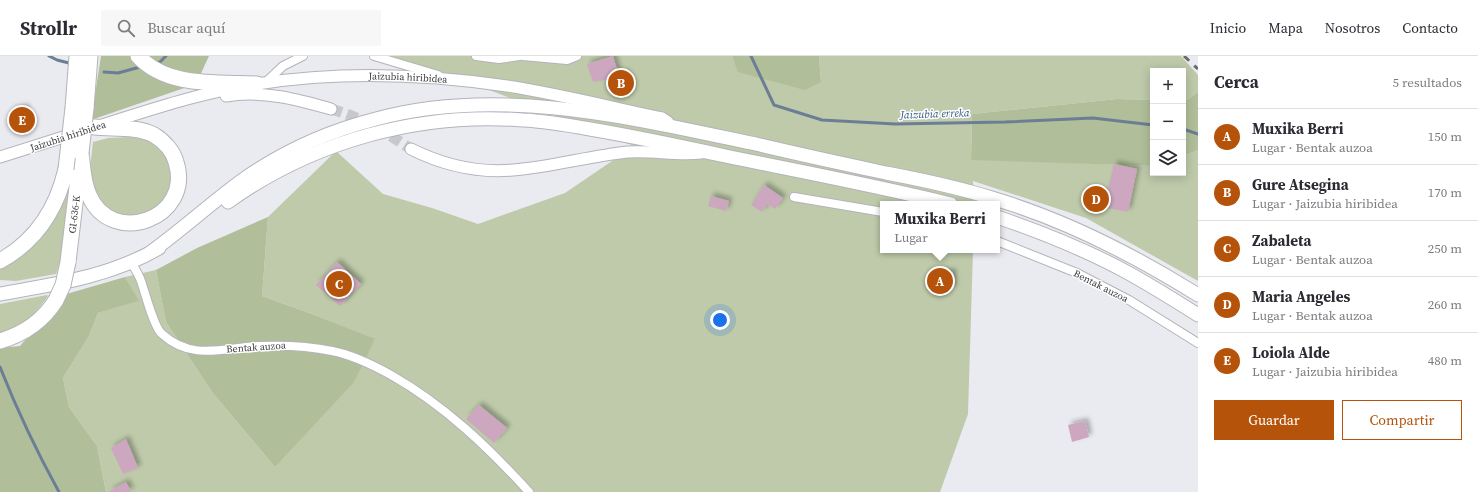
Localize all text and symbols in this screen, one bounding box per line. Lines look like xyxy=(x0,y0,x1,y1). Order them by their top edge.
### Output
search box xyxy=(101,10,381,46)
text: Strollr xyxy=(20,15,77,41)
icon: search xyxy=(115,17,137,39)
text: Buscar aquí xyxy=(147,17,226,38)
text: Inicio xyxy=(1210,18,1246,38)
text: Mapa xyxy=(1268,18,1303,38)
text: Nosotros xyxy=(1325,18,1380,38)
text: Contacto xyxy=(1402,18,1458,38)
pin: B xyxy=(608,68,634,98)
map controls xyxy=(1150,68,1186,176)
button: + xyxy=(1150,68,1186,104)
street label: Jaizubia hiribidea xyxy=(368,69,449,86)
text: Cerca xyxy=(1214,70,1259,94)
text: 5 resultados xyxy=(1392,74,1462,91)
button: − xyxy=(1150,104,1186,140)
pin: E xyxy=(9,105,35,135)
water label: Jaizubia erreka xyxy=(898,105,970,123)
street label: Jaizubia hiribidea xyxy=(28,117,108,155)
text: Muxika Berri xyxy=(1252,118,1344,139)
text: A xyxy=(1223,128,1231,145)
text: 150 m xyxy=(1428,128,1462,145)
text: Lugar · Bentak auzoa xyxy=(1252,139,1373,156)
button: layers xyxy=(1150,140,1186,176)
text: Gure Atsegina xyxy=(1252,174,1349,195)
pin: D xyxy=(1083,184,1109,214)
text: B xyxy=(1223,184,1231,201)
text: 170 m xyxy=(1428,184,1462,201)
street label: GI-636-K xyxy=(65,194,82,234)
text: Lugar · Jaizubia hiribidea xyxy=(1252,195,1398,212)
popup xyxy=(880,201,1000,253)
text: Muxika Berri xyxy=(894,208,986,229)
text: Lugar xyxy=(894,229,928,246)
text: Zabaleta xyxy=(1252,230,1311,251)
text: C xyxy=(1223,240,1231,257)
text: 250 m xyxy=(1428,240,1462,257)
text: Lugar · Bentak auzoa xyxy=(1252,251,1373,268)
pin: A xyxy=(927,266,953,296)
street label: Bentak auzoa xyxy=(1071,267,1131,306)
pin: C xyxy=(326,269,352,299)
text: Maria Angeles xyxy=(1252,286,1350,307)
text: D xyxy=(1222,296,1232,313)
text: 260 m xyxy=(1428,296,1462,313)
text: Lugar · Bentak auzoa xyxy=(1252,307,1373,324)
your location xyxy=(710,310,730,330)
street label: Bentak auzoa xyxy=(226,338,287,356)
text: Loiola Alde xyxy=(1252,342,1330,363)
text: E xyxy=(1223,352,1231,369)
text: 480 m xyxy=(1428,352,1462,369)
text: Lugar · Jaizubia hiribidea xyxy=(1252,363,1398,380)
button: Guardar xyxy=(1214,400,1334,440)
button: Compartir xyxy=(1342,400,1462,440)

